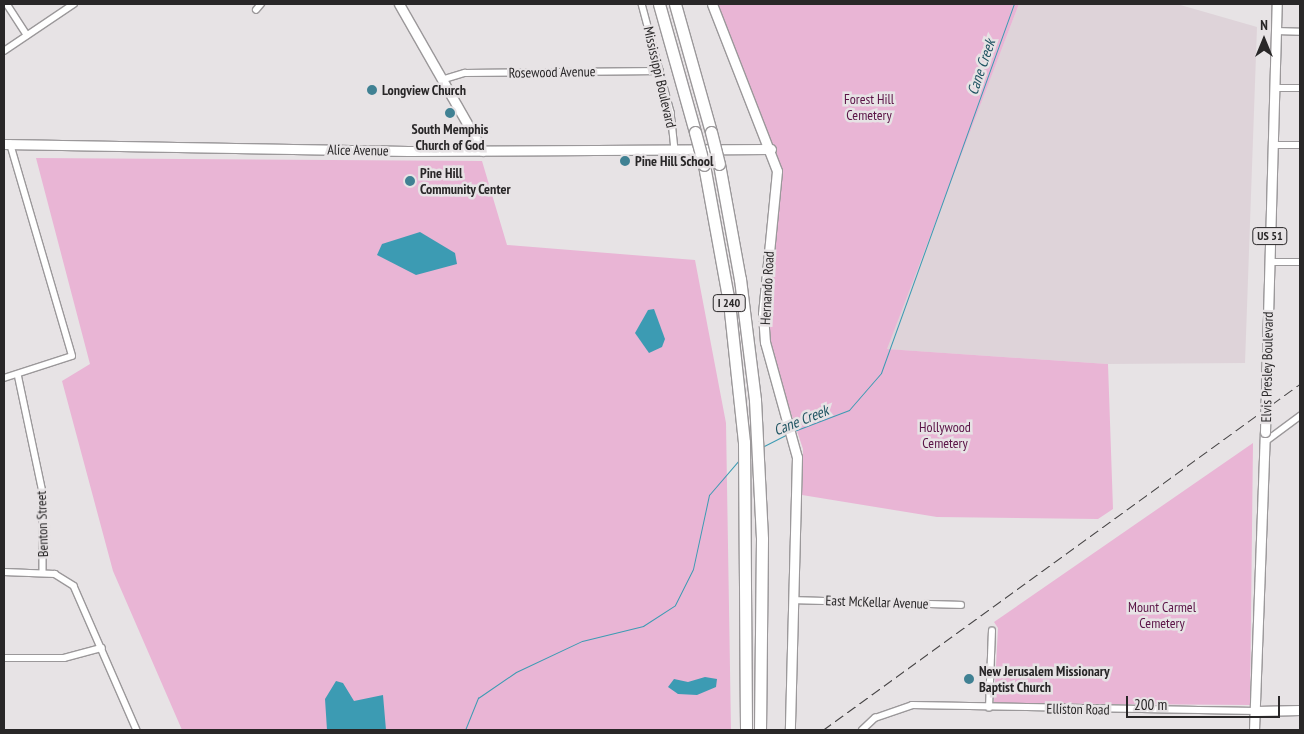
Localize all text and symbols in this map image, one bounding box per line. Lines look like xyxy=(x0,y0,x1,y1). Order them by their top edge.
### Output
north arrow xyxy=(1239,15,1289,65)
text: N xyxy=(1260,16,1268,34)
street label: Mississippi Boulevard xyxy=(640,25,680,129)
water label: Cane Creek xyxy=(963,37,999,97)
street label: Rosewood Avenue xyxy=(508,63,596,81)
place label: Longview Church xyxy=(382,82,466,98)
marker: Longview Church xyxy=(366,84,378,96)
park label: Forest Hill Cemetery xyxy=(844,91,894,124)
marker: South Memphis Church of God xyxy=(444,107,456,119)
place label: South Memphis Church of God xyxy=(411,121,489,154)
street label: Alice Avenue xyxy=(327,141,389,159)
place label: Pine Hill School xyxy=(635,153,713,169)
marker: Pine Hill School xyxy=(619,155,631,167)
place label: Pine Hill Community Center xyxy=(420,165,511,198)
marker: Pine Hill Community Center xyxy=(404,175,416,187)
road number: US 51 xyxy=(1251,227,1289,246)
street label: Hernando Road xyxy=(757,251,777,325)
road number: I 240 xyxy=(712,294,746,312)
street label: Elvis Presley Boulevard xyxy=(1258,311,1276,423)
water label: Cane Creek xyxy=(771,401,831,439)
park label: Hollywood Cemetery xyxy=(919,419,971,452)
street label: Benton Street xyxy=(32,491,52,557)
street label: East McKellar Avenue xyxy=(825,592,929,612)
park label: Mount Carmel Cemetery xyxy=(1128,599,1196,632)
place label: New Jerusalem Missionary Baptist Church xyxy=(979,663,1110,696)
marker: New Jerusalem Missionary Baptist Church xyxy=(963,673,975,685)
scale bar xyxy=(1129,686,1283,718)
text: 200 m xyxy=(1134,695,1167,714)
street label: Elliston Road xyxy=(1046,700,1110,718)

